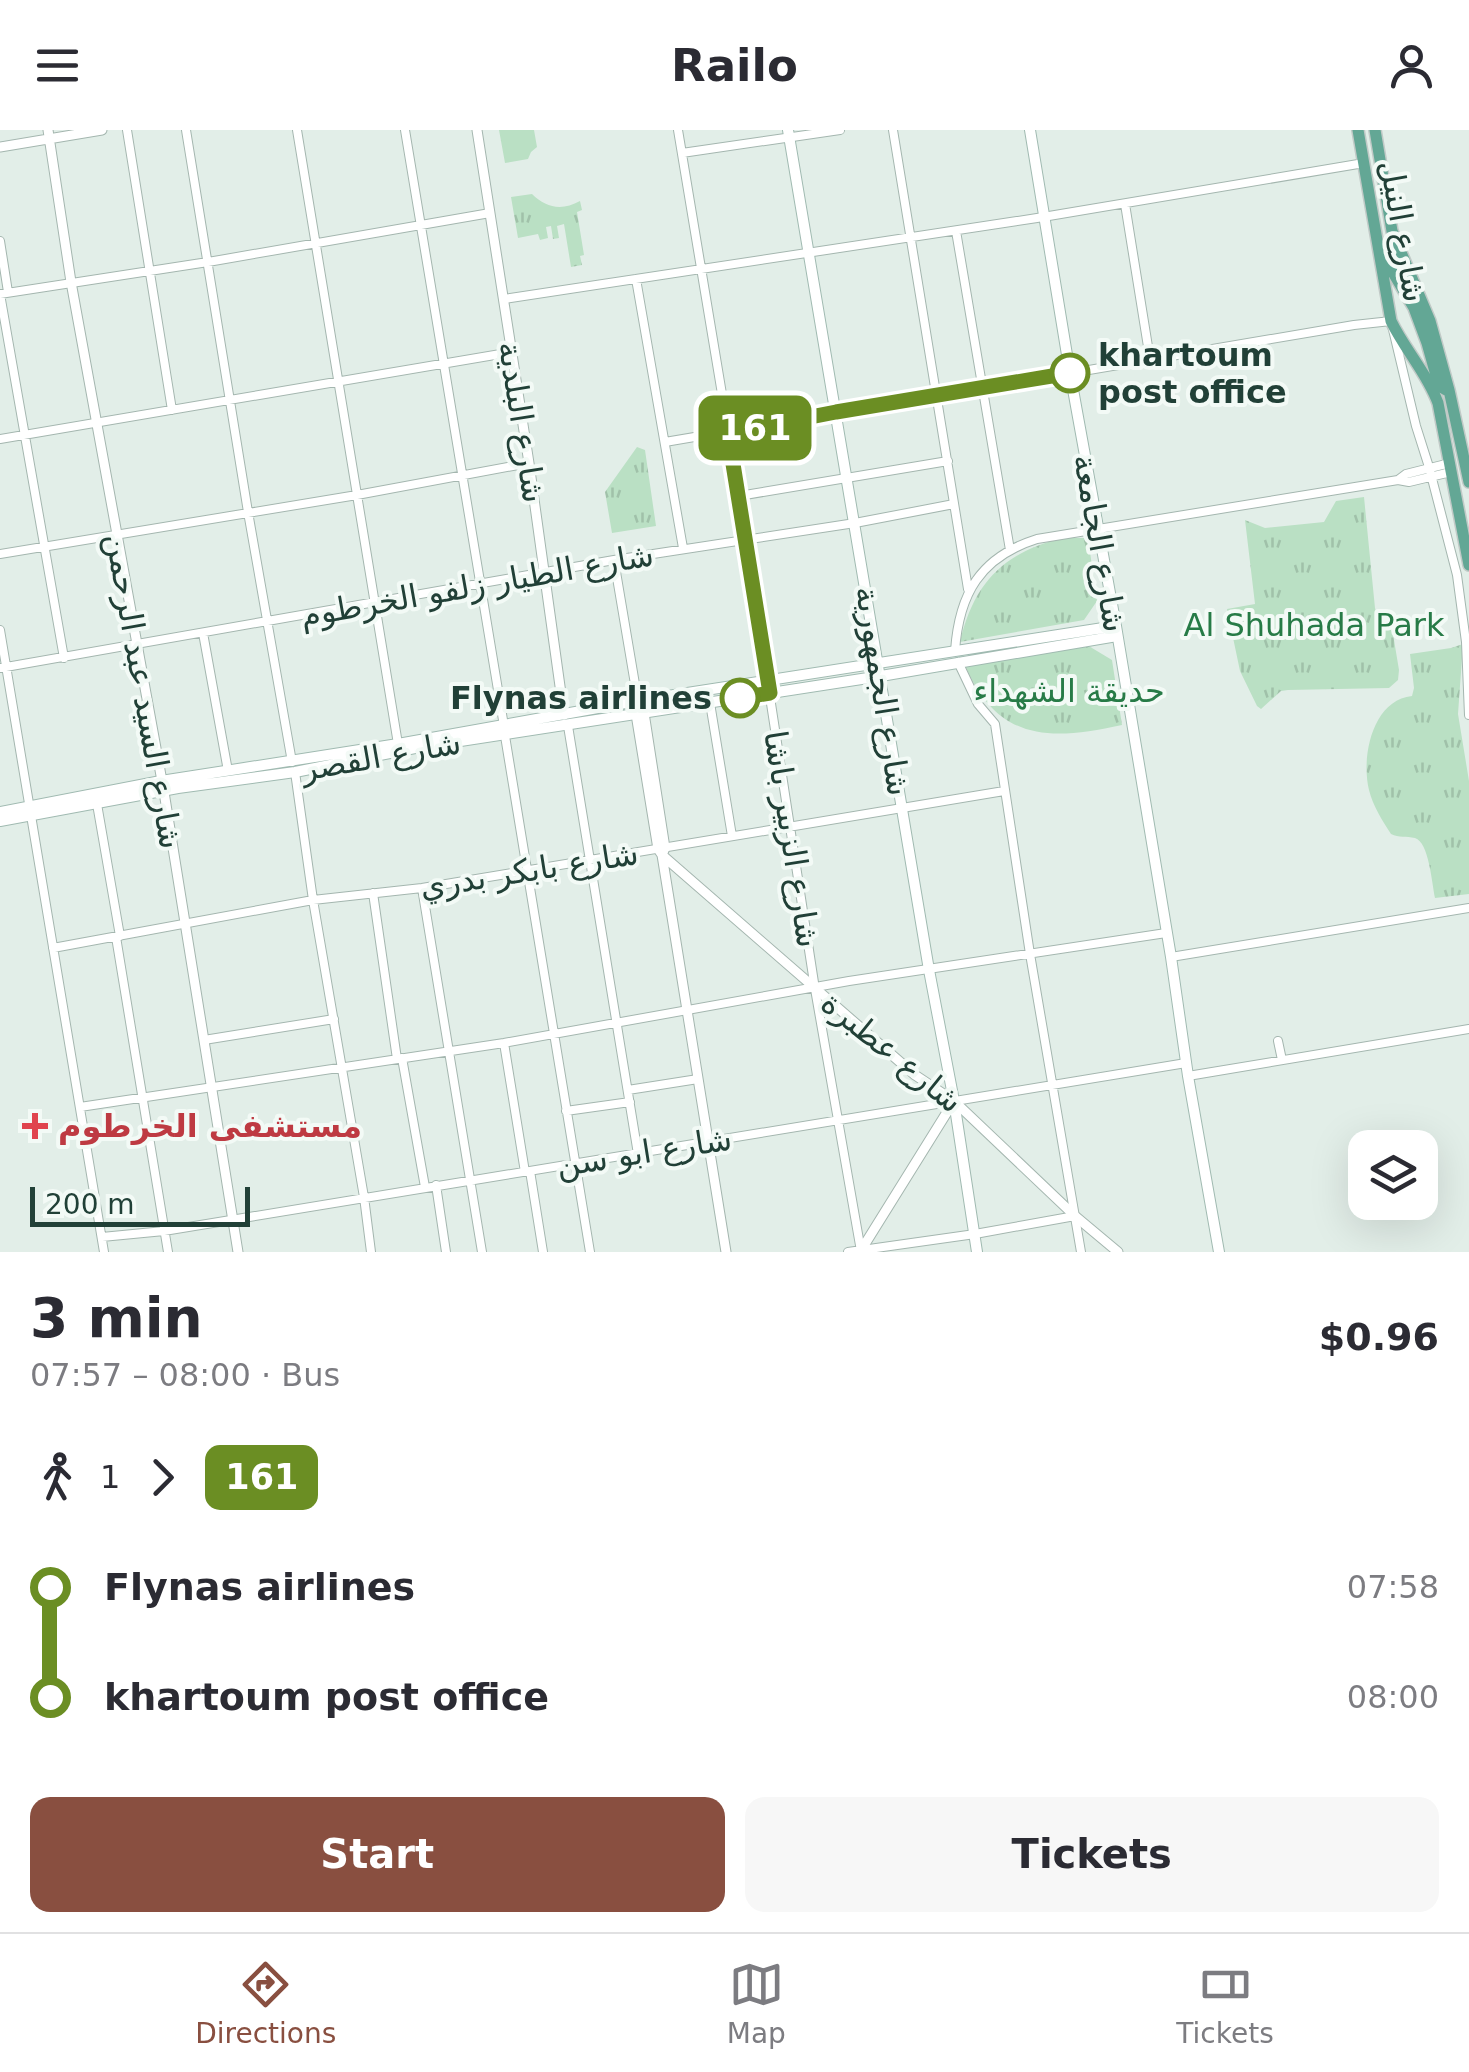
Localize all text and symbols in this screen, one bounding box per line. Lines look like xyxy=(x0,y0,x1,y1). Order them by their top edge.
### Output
icon: menu xyxy=(30,38,85,93)
icon: person xyxy=(1384,38,1439,93)
text: Railo xyxy=(671,39,798,92)
street label: شارع النيل xyxy=(1372,157,1434,305)
place label: khartoum post office xyxy=(1098,336,1287,411)
street label: شارع البلدية xyxy=(490,339,554,505)
marker: khartoum post office xyxy=(1051,354,1089,392)
line badge: 161 xyxy=(698,396,812,460)
text: 161 xyxy=(718,408,792,448)
street label: شارع الجامعة xyxy=(1066,451,1134,635)
street label: شارع السيد عبد الرحمن xyxy=(98,530,190,852)
street label: شارع الطيار زلفو الخرطوم xyxy=(297,535,657,635)
street label: شارع الجمهورية xyxy=(848,583,918,799)
park label: Al Shuhada Park xyxy=(1184,606,1445,644)
park label: حديقة الشهداء xyxy=(973,672,1165,710)
place label: Flynas airlines xyxy=(450,679,712,717)
marker: Flynas airlines xyxy=(721,679,759,717)
street label: شارع القصر xyxy=(296,723,464,789)
street label: شارع الزبير باشا xyxy=(756,728,828,950)
street label: شارع بابكر بدري xyxy=(417,834,641,906)
street label: شارع عطبرة xyxy=(814,984,970,1120)
place label: مستشفى الخرطوم xyxy=(58,1107,362,1145)
marker: مستشفى الخرطوم xyxy=(22,1113,48,1139)
street label: شارع ابو سن xyxy=(554,1119,734,1185)
map controls xyxy=(1348,1130,1438,1220)
button: layers xyxy=(1348,1130,1438,1220)
scale bar xyxy=(30,1182,250,1226)
text: 200 m xyxy=(45,1188,135,1221)
text: 3 min xyxy=(30,1286,203,1350)
text: $0.96 xyxy=(1319,1315,1439,1359)
text: 07:57 – 08:00 · Bus xyxy=(30,1356,340,1394)
icon: walk xyxy=(30,1450,85,1505)
icon: forward xyxy=(135,1450,190,1505)
text: 161 xyxy=(225,1457,298,1497)
text: 1 xyxy=(100,1458,120,1496)
text: Flynas airlines xyxy=(104,1565,415,1609)
text: 07:58 xyxy=(1347,1568,1439,1606)
text: khartoum post office xyxy=(104,1675,549,1719)
text: 08:00 xyxy=(1347,1678,1439,1716)
button: Start xyxy=(30,1797,725,1912)
button: Tickets xyxy=(745,1797,1439,1912)
tab: Directions xyxy=(195,1957,336,2050)
tab: Map xyxy=(727,1957,786,2050)
tab: Tickets xyxy=(1176,1957,1274,2050)

